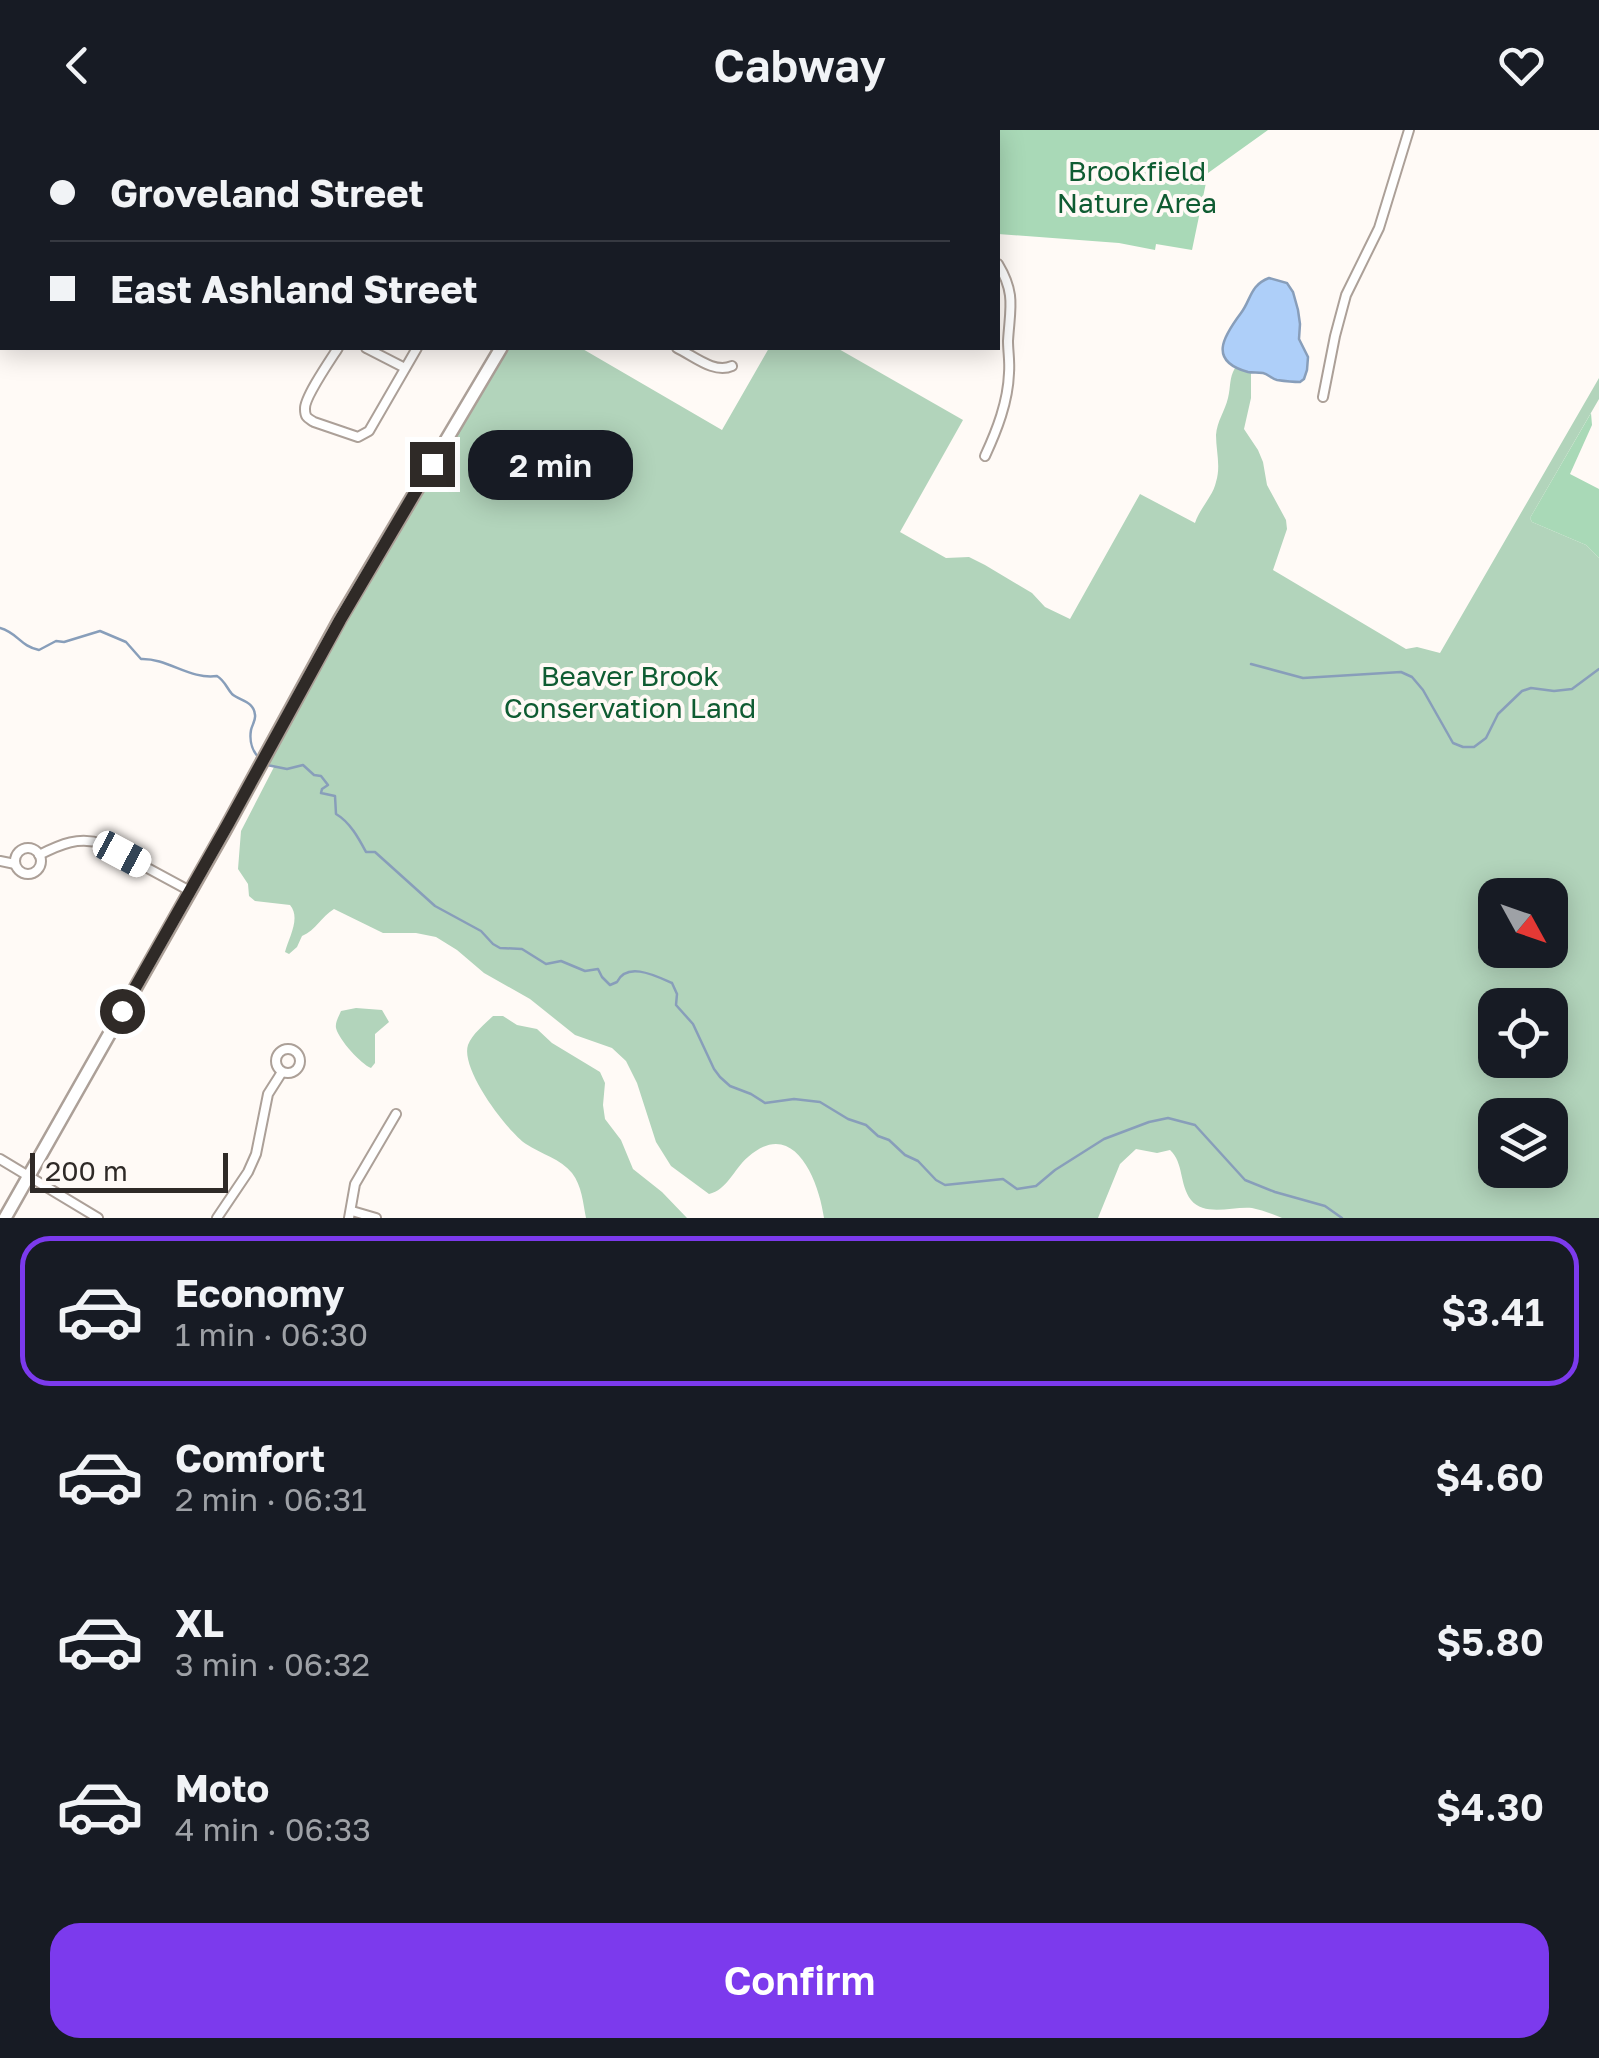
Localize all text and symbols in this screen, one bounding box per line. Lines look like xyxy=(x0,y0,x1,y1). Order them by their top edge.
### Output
icon: back xyxy=(50,38,105,93)
text: Cabway xyxy=(713,38,886,92)
icon: heart xyxy=(1494,38,1549,93)
park label: Brookfield Nature Area xyxy=(1057,154,1217,219)
text: Groveland Street xyxy=(110,170,424,215)
text: East Ashland Street xyxy=(110,266,478,311)
callout: 2 min xyxy=(467,429,632,499)
route end xyxy=(410,442,455,487)
text: 2 min xyxy=(509,446,592,484)
park label: Beaver Brook Conservation Land xyxy=(504,659,756,724)
car xyxy=(88,827,156,881)
north arrow xyxy=(1478,878,1568,968)
map controls xyxy=(1478,878,1568,1188)
button: locate xyxy=(1478,988,1568,1078)
route start xyxy=(100,989,145,1034)
button: layers xyxy=(1478,1098,1568,1188)
scale bar xyxy=(30,1148,228,1192)
text: 200 m xyxy=(45,1154,128,1187)
icon: car xyxy=(55,1266,145,1356)
text: Economy xyxy=(175,1270,344,1315)
text: $3.41 xyxy=(1441,1289,1544,1334)
text: 1 min · 06:30 xyxy=(175,1315,368,1353)
icon: car xyxy=(55,1431,145,1521)
text: Comfort xyxy=(175,1435,325,1480)
text: $4.60 xyxy=(1435,1454,1544,1499)
text: 2 min · 06:31 xyxy=(175,1480,367,1518)
icon: car xyxy=(55,1596,145,1686)
text: XL xyxy=(175,1600,224,1645)
text: $5.80 xyxy=(1436,1619,1544,1664)
text: 3 min · 06:32 xyxy=(175,1645,370,1683)
icon: car xyxy=(55,1761,145,1851)
text: Moto xyxy=(175,1765,269,1810)
text: $4.30 xyxy=(1436,1784,1544,1829)
text: 4 min · 06:33 xyxy=(175,1810,371,1848)
button: Confirm xyxy=(50,1923,1549,2038)

